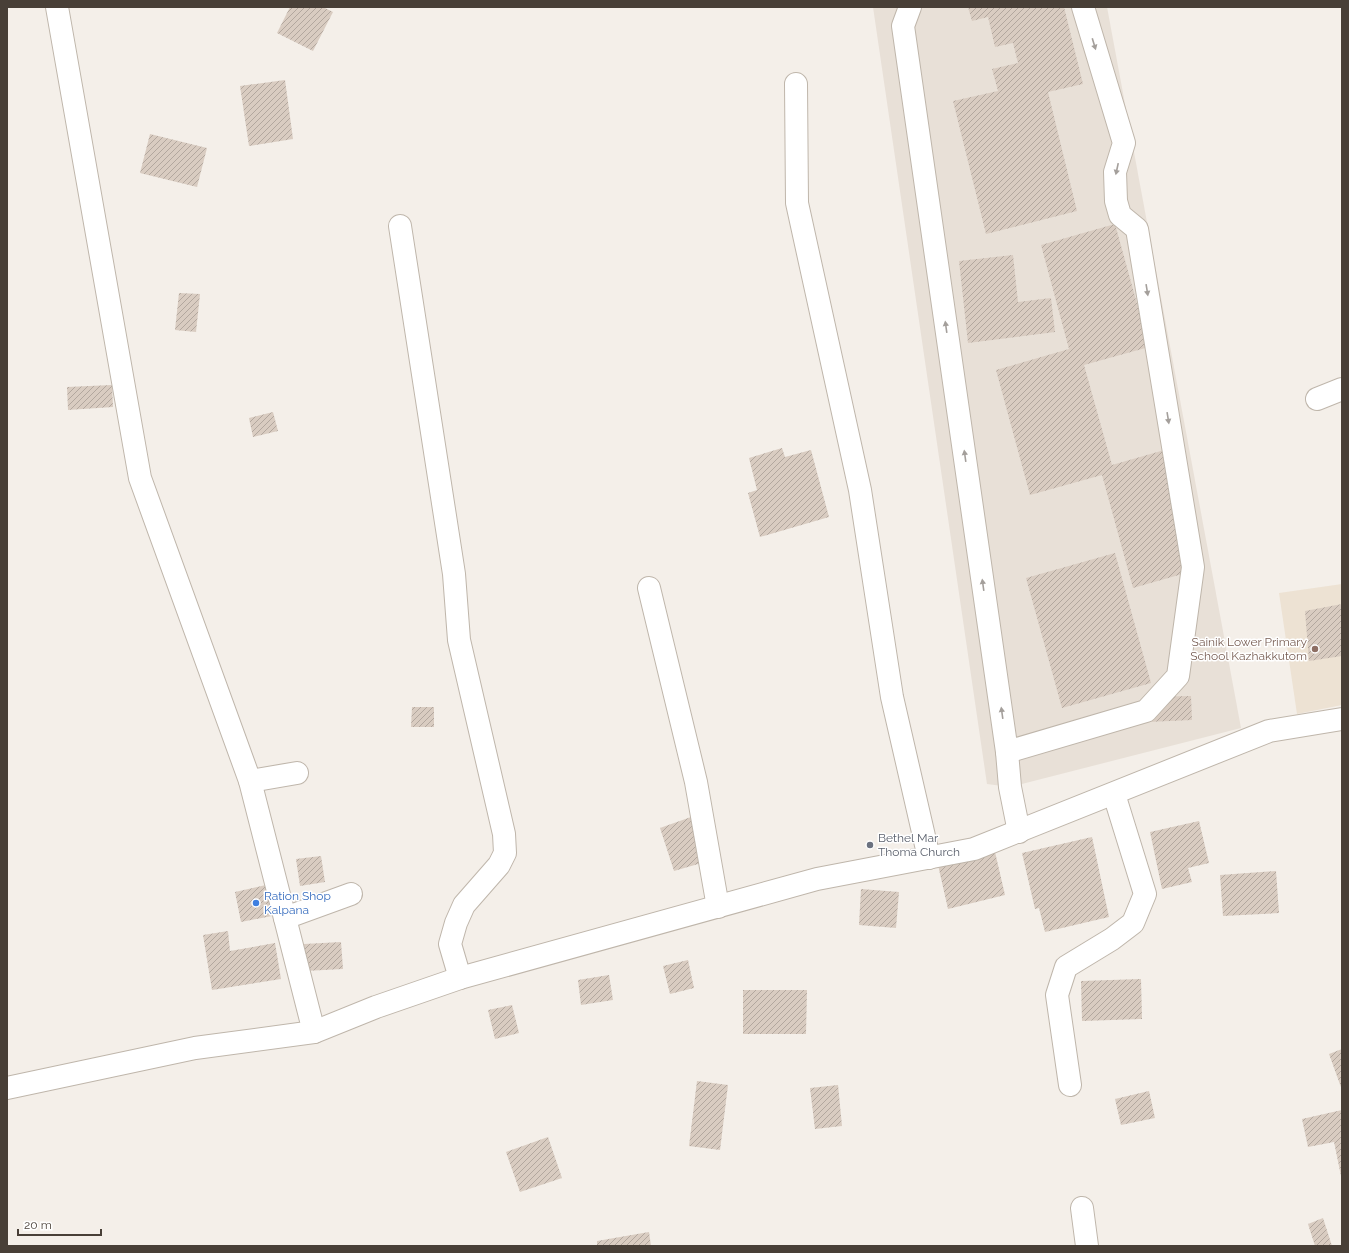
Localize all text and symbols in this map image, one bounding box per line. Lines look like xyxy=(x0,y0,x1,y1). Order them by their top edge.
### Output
one-way arrow xyxy=(1091,39,1097,51)
one-way arrow xyxy=(1113,163,1119,175)
one-way arrow xyxy=(1144,284,1150,296)
one-way arrow xyxy=(943,321,949,333)
one-way arrow xyxy=(1165,412,1171,424)
one-way arrow xyxy=(962,450,968,462)
one-way arrow xyxy=(980,579,986,591)
place label: Sainik Lower Primary School Kazhakkutom xyxy=(1190,635,1307,663)
marker: Sainik Lower Primary School Kazhakkutom xyxy=(1310,644,1320,654)
one-way arrow xyxy=(999,707,1005,719)
place label: Bethel Mar Thoma Church xyxy=(878,831,960,859)
marker: Bethel Mar Thoma Church xyxy=(865,840,875,850)
place label: Ration Shop Kalpana xyxy=(264,889,331,917)
marker: Ration Shop Kalpana xyxy=(251,898,261,908)
scale bar xyxy=(18,1211,101,1237)
text: 20 m xyxy=(24,1218,52,1232)

